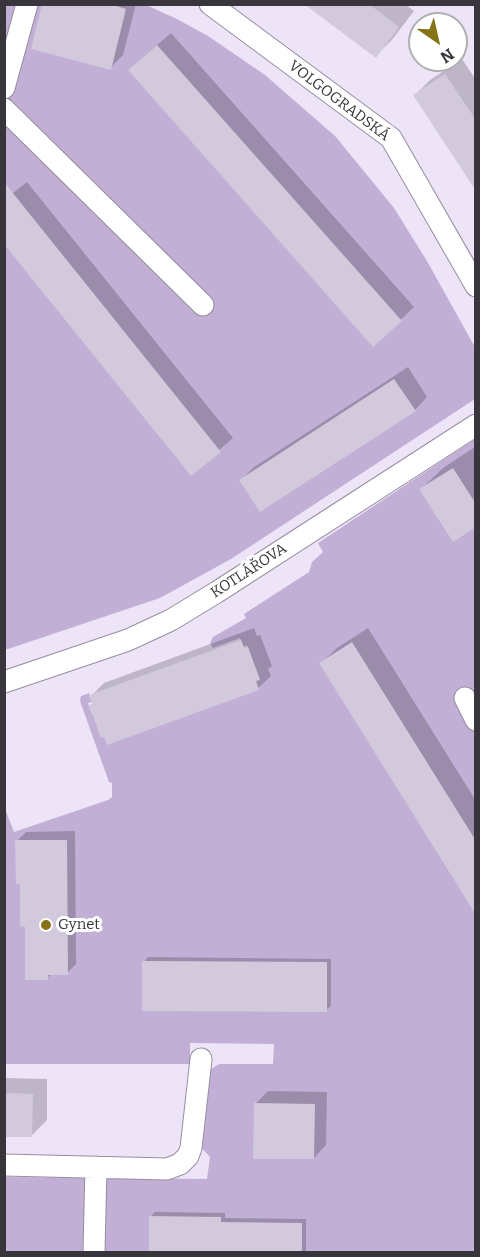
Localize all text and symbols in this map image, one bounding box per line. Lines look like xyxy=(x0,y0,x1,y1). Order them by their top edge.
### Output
north arrow xyxy=(408,12,468,72)
text: N xyxy=(437,44,458,67)
street label: VOLGOGRADSKÁ xyxy=(285,57,393,145)
street label: KOTLÁŘOVA xyxy=(208,540,290,602)
place label: Gynet xyxy=(58,916,100,934)
marker: Gynet xyxy=(39,918,53,932)

